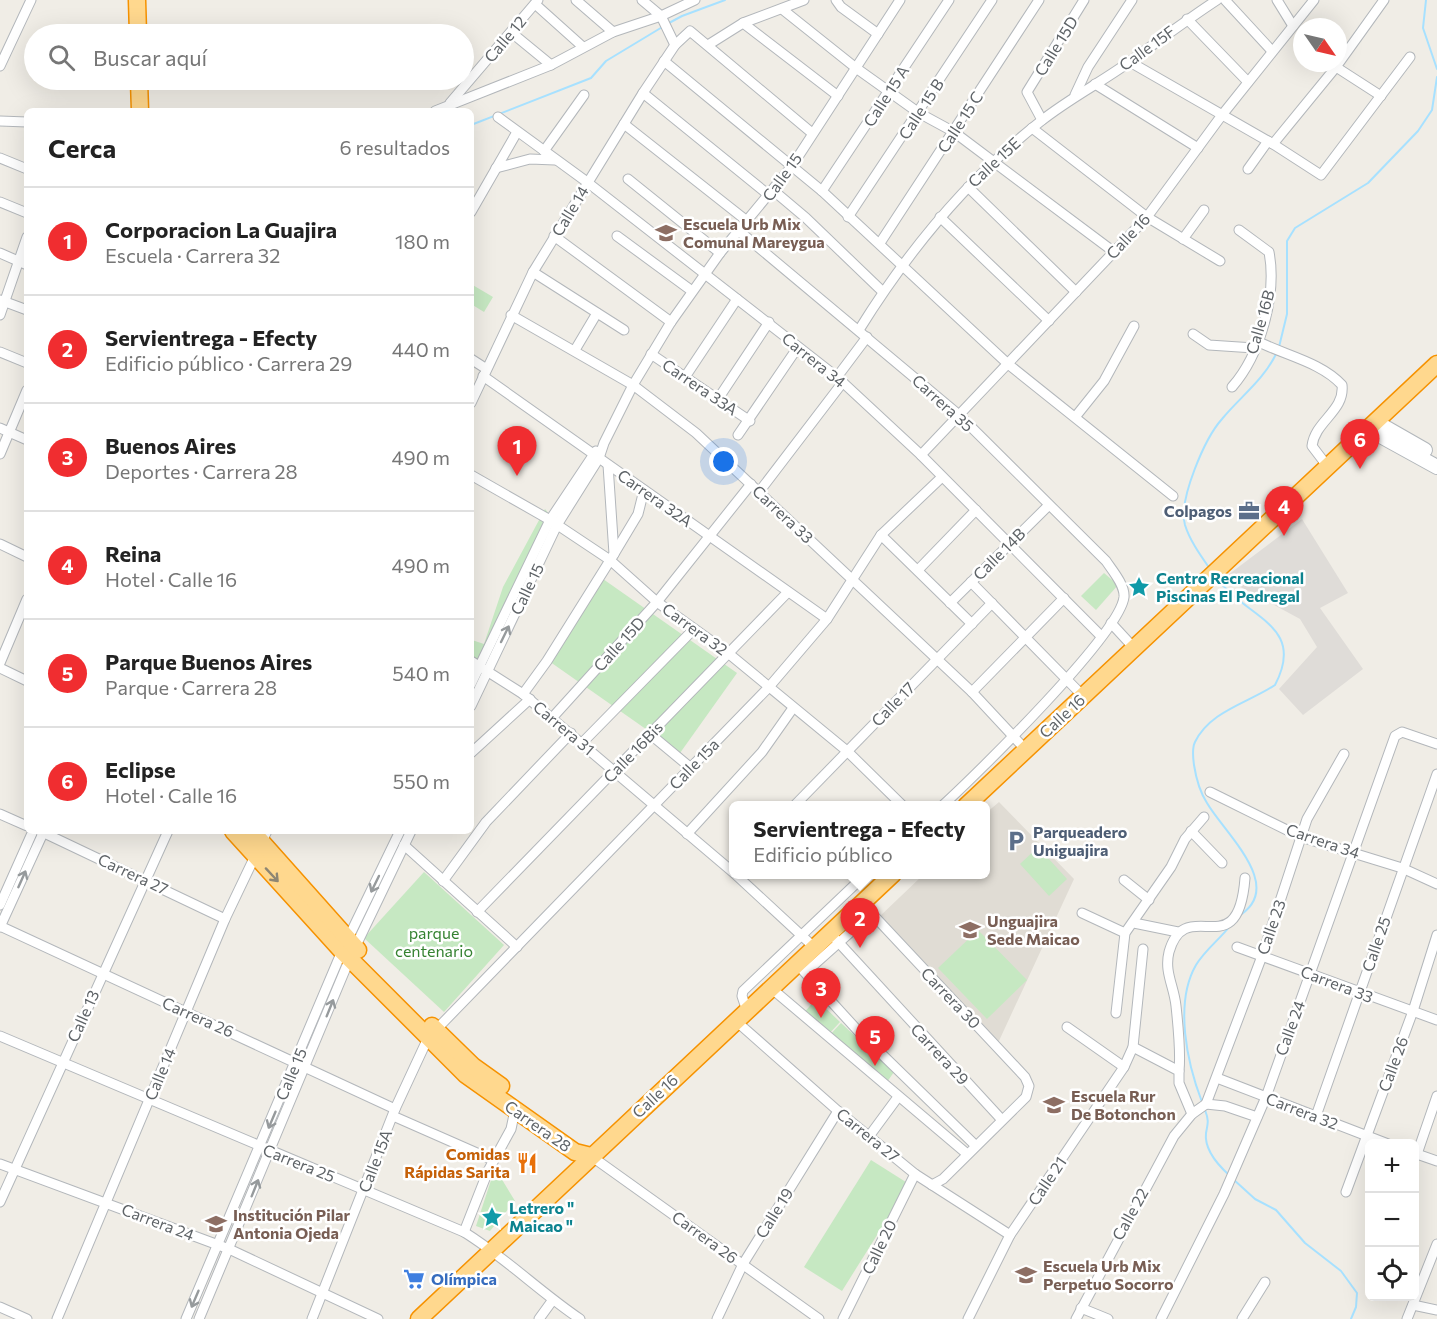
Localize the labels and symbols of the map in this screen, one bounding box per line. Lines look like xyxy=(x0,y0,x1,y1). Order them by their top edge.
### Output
street label: Calle 12 xyxy=(480,12,530,66)
street label: Calle 15D xyxy=(1030,12,1081,79)
north arrow xyxy=(1293,18,1347,72)
street label: Calle 15F xyxy=(1115,21,1178,74)
street label: Calle 15 A xyxy=(859,62,912,130)
street label: Calle 15 B xyxy=(894,75,947,143)
street label: Calle 15 C xyxy=(933,88,986,156)
street label: Calle 15E xyxy=(964,133,1024,191)
street label: Calle 15 xyxy=(758,149,805,205)
street label: Calle 14 xyxy=(547,182,592,239)
street label: Calle 16 xyxy=(1102,209,1154,262)
place label: Escuela Urb Mix Comunal Mareygua xyxy=(683,214,825,251)
school or university icon: Escuela Urb Mix Comunal Mareygua xyxy=(654,221,678,245)
street label: Calle 16B xyxy=(1241,288,1278,356)
street label: Carrera 34 xyxy=(779,328,850,391)
street label: Carrera 33A xyxy=(659,354,742,419)
street label: Carrera 35 xyxy=(909,370,978,435)
pin: 6 xyxy=(1340,420,1380,469)
pin: 1 xyxy=(498,426,536,476)
your location xyxy=(709,447,738,476)
street label: Carrera 32A xyxy=(614,465,696,530)
street label: Carrera 33 xyxy=(749,481,818,547)
pin: 4 xyxy=(1264,486,1304,536)
office icon: Colpagos xyxy=(1237,499,1261,523)
place label: Colpagos xyxy=(1164,501,1232,520)
street label: Calle 14B xyxy=(969,524,1029,584)
street label: Calle 15 xyxy=(506,560,547,618)
place label: Centro Recreacional Piscinas El Pedregal xyxy=(1156,568,1304,605)
place icon: Centro Recreacional Piscinas El Pedregal xyxy=(1127,575,1151,599)
street label: Carrera 32 xyxy=(659,599,732,659)
street label: Calle 15D xyxy=(589,612,648,675)
one-way arrow xyxy=(500,626,512,644)
street label: Calle 17 xyxy=(867,678,918,730)
street label: Calle 16 xyxy=(1035,690,1088,742)
street label: Carrera 31 xyxy=(530,697,599,759)
street label: Calle 16Bis xyxy=(599,717,666,786)
street label: Calle 15a xyxy=(665,734,722,793)
street label: Carrera 34 xyxy=(1284,819,1363,862)
place label: Parqueadero Uniguajira xyxy=(1033,822,1128,859)
parking icon: Parqueadero Uniguajira xyxy=(1004,829,1028,853)
street label: Carrera 27 xyxy=(95,849,171,898)
one-way arrow xyxy=(265,867,279,882)
one-way arrow xyxy=(17,870,28,889)
one-way arrow xyxy=(368,874,380,892)
street label: Calle 23 xyxy=(1252,897,1289,957)
pin: 2 xyxy=(840,898,880,948)
place label: Unguajira Sede Maicao xyxy=(987,911,1080,948)
street label: Calle 25 xyxy=(1357,914,1394,974)
school or university icon: Unguajira Sede Maicao xyxy=(958,918,982,942)
park label: parque centenario xyxy=(395,923,473,960)
street label: Carrera 33 xyxy=(1298,961,1376,1006)
street label: Carrera 30 xyxy=(918,963,985,1032)
pin: 3 xyxy=(802,968,840,1018)
street label: Calle 13 xyxy=(63,987,102,1045)
street label: Carrera 26 xyxy=(159,992,237,1041)
street label: Calle 24 xyxy=(1271,997,1308,1058)
one-way arrow xyxy=(325,999,336,1018)
pin: 5 xyxy=(856,1016,894,1066)
street label: Carrera 29 xyxy=(907,1019,973,1088)
street label: Calle 26 xyxy=(1374,1034,1411,1094)
street label: Calle 14 xyxy=(140,1044,179,1103)
street label: Calle 15 xyxy=(271,1045,310,1103)
street label: Calle 16 xyxy=(628,1070,681,1122)
place label: Escuela Rur De Botonchon xyxy=(1071,1086,1176,1123)
street label: Carrera 32 xyxy=(1263,1088,1341,1133)
school or university icon: Escuela Rur De Botonchon xyxy=(1042,1093,1066,1117)
street label: Carrera 28 xyxy=(502,1096,575,1155)
street label: Carrera 27 xyxy=(833,1104,904,1166)
one-way arrow xyxy=(266,1111,277,1129)
street label: Calle 15A xyxy=(354,1127,395,1195)
street label: Carrera 25 xyxy=(260,1139,338,1186)
place label: Comidas Rápidas Sarita xyxy=(404,1144,510,1181)
restaurant icon: Comidas Rápidas Sarita xyxy=(515,1151,539,1175)
street label: Calle 21 xyxy=(1023,1153,1070,1209)
one-way arrow xyxy=(250,1179,261,1198)
street label: Calle 19 xyxy=(751,1184,796,1241)
street label: Calle 22 xyxy=(1108,1184,1152,1243)
place label: Letrero " Maicao " xyxy=(509,1198,574,1235)
street label: Carrera 24 xyxy=(119,1199,197,1244)
place label: Institución Pilar Antonia Ojeda xyxy=(233,1205,350,1242)
place icon: Letrero " Maicao " xyxy=(480,1205,504,1229)
street label: Carrera 26 xyxy=(669,1206,742,1267)
school or university icon: Institución Pilar Antonia Ojeda xyxy=(204,1212,228,1236)
street label: Calle 20 xyxy=(857,1216,900,1277)
place label: Escuela Urb Mix Perpetuo Socorro xyxy=(1043,1256,1174,1293)
school or university icon: Escuela Urb Mix Perpetuo Socorro xyxy=(1014,1263,1038,1287)
supermarket icon: Olímpica xyxy=(402,1267,426,1291)
place label: Olímpica xyxy=(431,1269,497,1288)
one-way arrow xyxy=(189,1290,200,1308)

